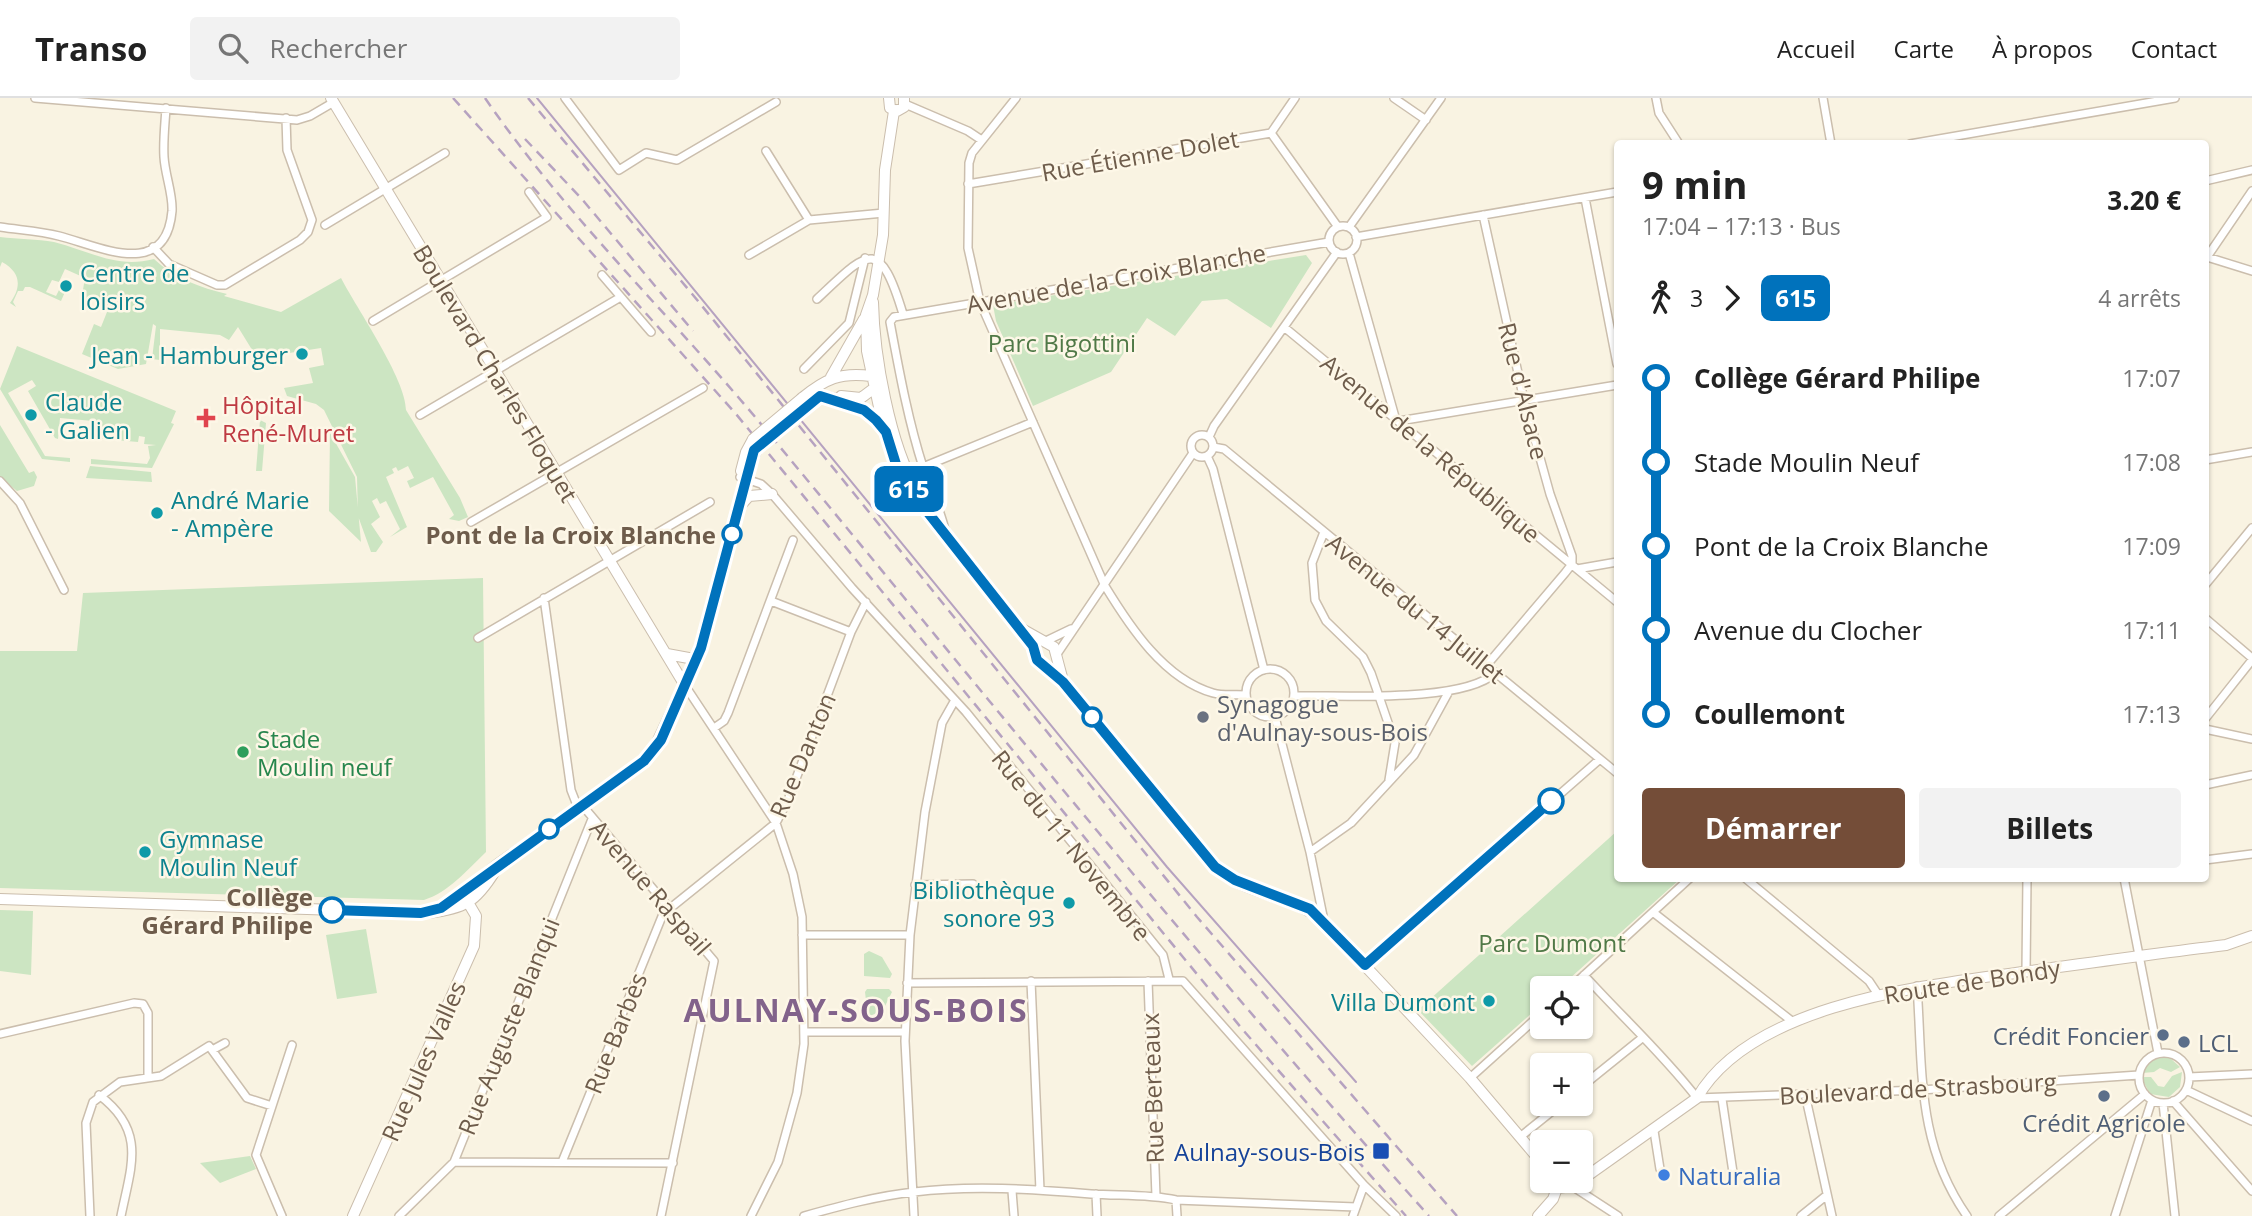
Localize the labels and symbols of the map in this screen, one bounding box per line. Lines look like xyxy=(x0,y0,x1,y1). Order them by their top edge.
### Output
street label: Rue Étienne Dolet xyxy=(1039,121,1241,189)
street label: Avenue de la Croix Blanche xyxy=(964,235,1268,321)
street label: Boulevard Charles Floquet xyxy=(406,238,586,508)
place label: Centre de loisirs xyxy=(80,256,190,317)
marker: Centre de loisirs xyxy=(58,278,74,294)
street label: Rue d'Alsace xyxy=(1491,319,1557,463)
park label: Parc Bigottini xyxy=(988,326,1136,359)
place label: Jean - Hamburger xyxy=(89,338,288,371)
marker: Jean - Hamburger xyxy=(294,346,310,362)
street label: Avenue de la République xyxy=(1314,346,1548,550)
place label: Claude - Galien xyxy=(45,385,130,446)
place label: Hôpital René-Muret xyxy=(222,388,354,449)
marker: Claude - Galien xyxy=(23,407,39,423)
marker: Hôpital René-Muret xyxy=(196,408,216,428)
line badge: 615 xyxy=(869,466,949,512)
place label: André Marie - Ampère xyxy=(171,483,309,544)
marker: André Marie - Ampère xyxy=(149,505,165,521)
place label: Pont de la Croix Blanche xyxy=(425,518,716,551)
marker: Pont de la Croix Blanche xyxy=(722,524,742,544)
street label: Avenue du 14 Juillet xyxy=(1320,526,1512,690)
place label: Synagogue d'Aulnay-sous-Bois xyxy=(1217,687,1428,748)
street label: Rue Danton xyxy=(761,688,843,822)
unlabelled marker xyxy=(1082,707,1102,727)
marker: Synagogue d'Aulnay-sous-Bois xyxy=(1195,709,1211,725)
place label: Stade Moulin neuf xyxy=(257,722,394,783)
street label: Rue du 11 Novembre xyxy=(985,743,1159,947)
marker: Stade Moulin neuf xyxy=(235,744,251,760)
unlabelled marker xyxy=(1538,788,1564,814)
street label: Avenue Raspail xyxy=(583,812,719,962)
unlabelled marker xyxy=(539,819,559,839)
place label: Gymnase Moulin Neuf xyxy=(159,822,299,883)
marker: Gymnase Moulin Neuf xyxy=(137,844,153,860)
place label: Bibliothèque sonore 93 xyxy=(913,873,1055,934)
place label: Collège Gérard Philipe xyxy=(142,880,313,941)
marker: Bibliothèque sonore 93 xyxy=(1061,895,1077,911)
marker: Collège Gérard Philipe xyxy=(319,897,345,923)
street label: Rue Auguste Blanqui xyxy=(449,912,567,1140)
park label: Parc Dumont xyxy=(1478,926,1626,959)
street label: Route de Bondy xyxy=(1882,951,2063,1011)
street label: Rue Barbès xyxy=(576,968,654,1098)
street label: Rue Jules Valles xyxy=(373,976,473,1146)
place label: Villa Dumont xyxy=(1331,985,1475,1018)
district label: AULNAY-SOUS-BOIS xyxy=(683,988,1029,1031)
marker: Villa Dumont xyxy=(1481,993,1497,1009)
street label: Rue Berteaux xyxy=(1133,1012,1171,1164)
place label: Crédit Foncier xyxy=(1993,1019,2149,1052)
place label: LCL xyxy=(2198,1026,2238,1059)
marker: Crédit Foncier xyxy=(2155,1027,2171,1043)
marker: LCL xyxy=(2176,1034,2192,1050)
street label: Boulevard de Strasbourg xyxy=(1779,1064,2057,1112)
marker: Crédit Agricole xyxy=(2096,1088,2112,1104)
place label: Crédit Agricole xyxy=(2022,1106,2186,1139)
place label: Aulnay-sous-Bois xyxy=(1174,1135,1365,1168)
marker: Aulnay-sous-Bois xyxy=(1371,1141,1391,1161)
place label: Naturalia xyxy=(1678,1159,1781,1192)
marker: Naturalia xyxy=(1656,1167,1672,1183)

